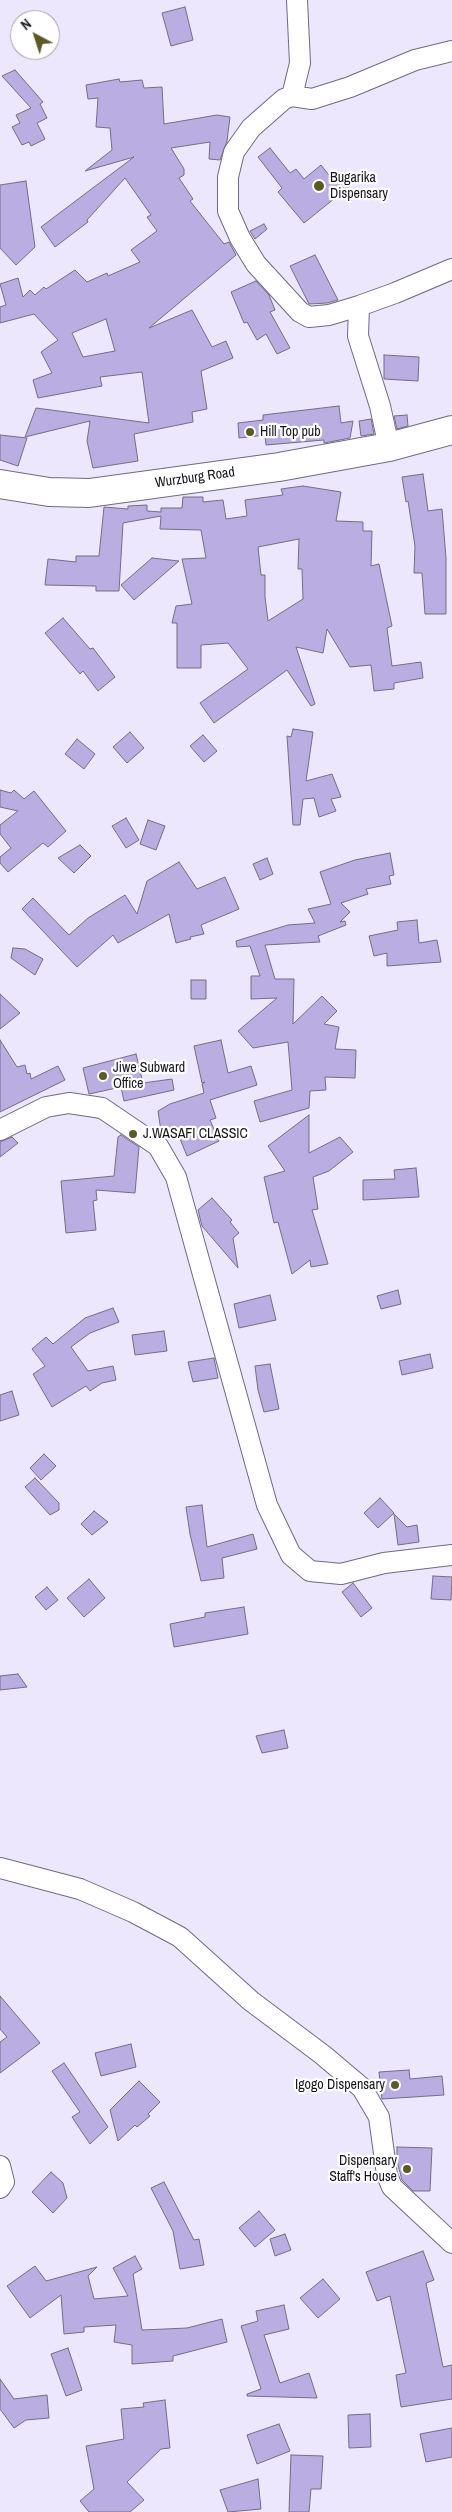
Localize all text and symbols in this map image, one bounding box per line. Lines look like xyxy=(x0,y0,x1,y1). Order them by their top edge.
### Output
north arrow xyxy=(10,10,60,60)
text: N xyxy=(17,15,35,34)
place label: Bugarika Dispensary xyxy=(330,170,388,202)
marker: Bugarika Dispensary xyxy=(312,179,326,193)
place label: Hill Top pub xyxy=(260,424,321,440)
marker: Hill Top pub xyxy=(244,426,256,438)
street label: Wurzburg Road xyxy=(154,464,236,492)
place label: Jiwe Subward Office xyxy=(113,1060,185,1092)
marker: Jiwe Subward Office xyxy=(97,1070,109,1082)
place label: J.WASAFI CLASSIC xyxy=(143,1126,248,1142)
marker: J.WASAFI CLASSIC xyxy=(127,1128,139,1140)
place label: Igogo Dispensary xyxy=(295,2077,385,2093)
marker: Igogo Dispensary xyxy=(389,2079,401,2091)
place label: Dispensary Staff's House xyxy=(329,2153,397,2186)
marker: Dispensary Staff's House xyxy=(401,2163,413,2175)

